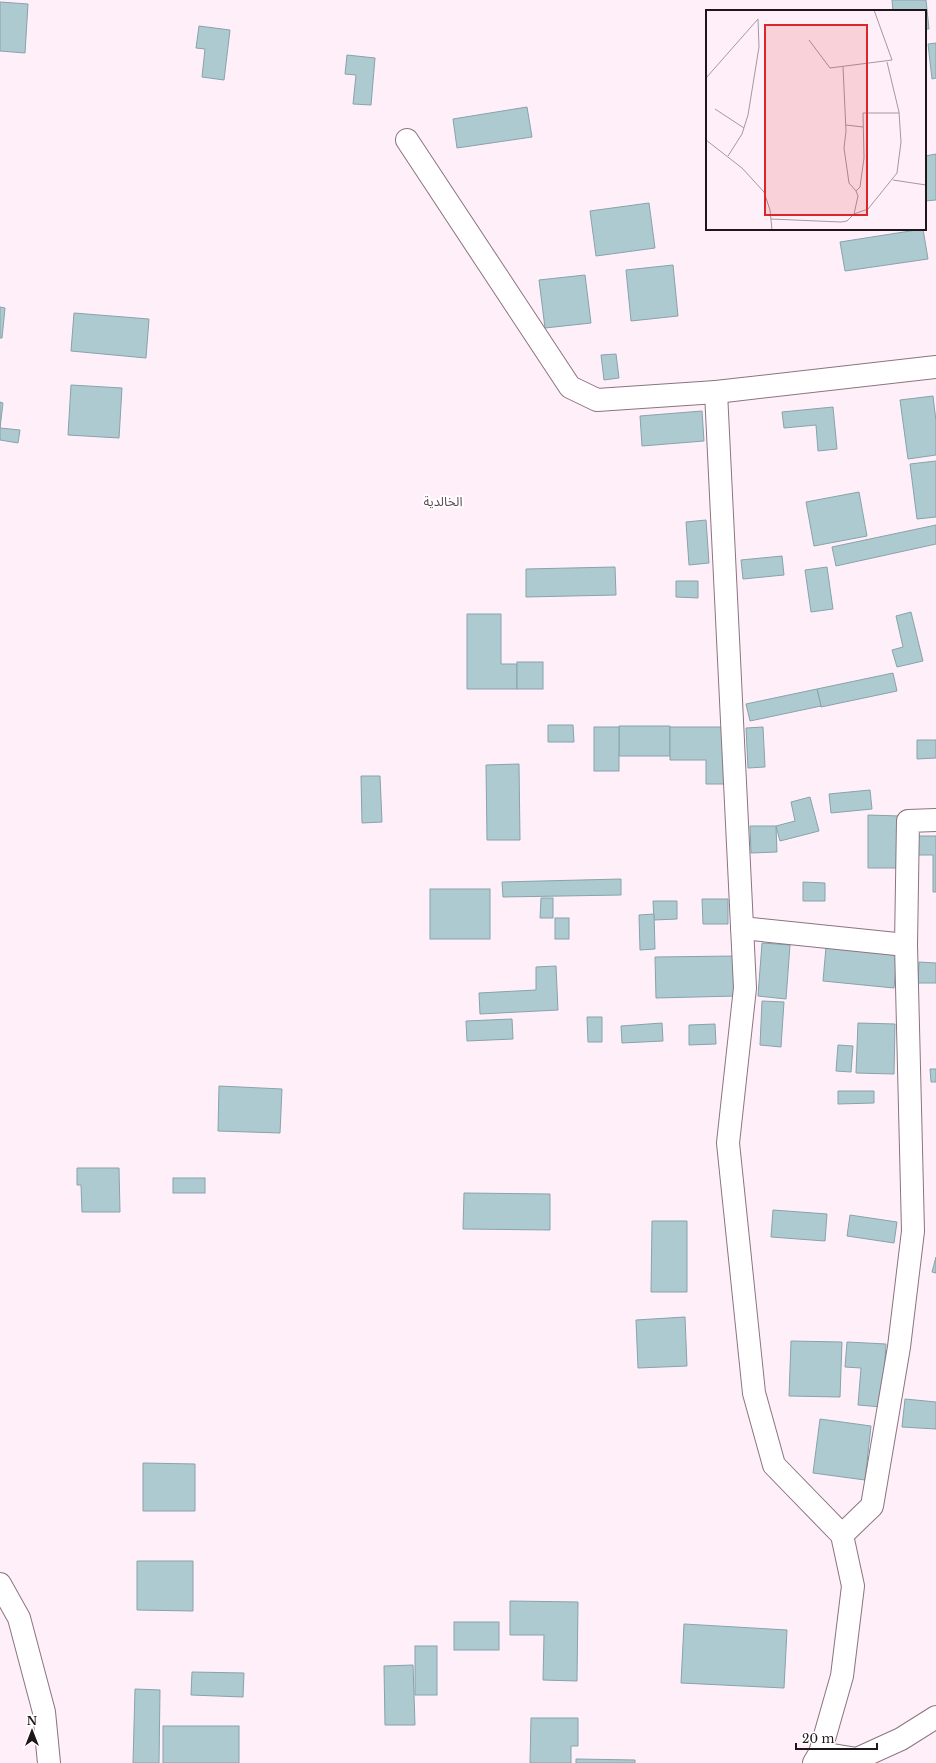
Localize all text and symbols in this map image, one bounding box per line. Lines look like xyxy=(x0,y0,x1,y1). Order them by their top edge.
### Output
inset map xyxy=(706,10,926,230)
district label: الخالدية xyxy=(423,493,463,510)
north arrow xyxy=(12,1711,52,1751)
text: N xyxy=(27,1714,38,1728)
scale bar xyxy=(796,1725,877,1751)
text: 20 m xyxy=(802,1731,834,1746)

